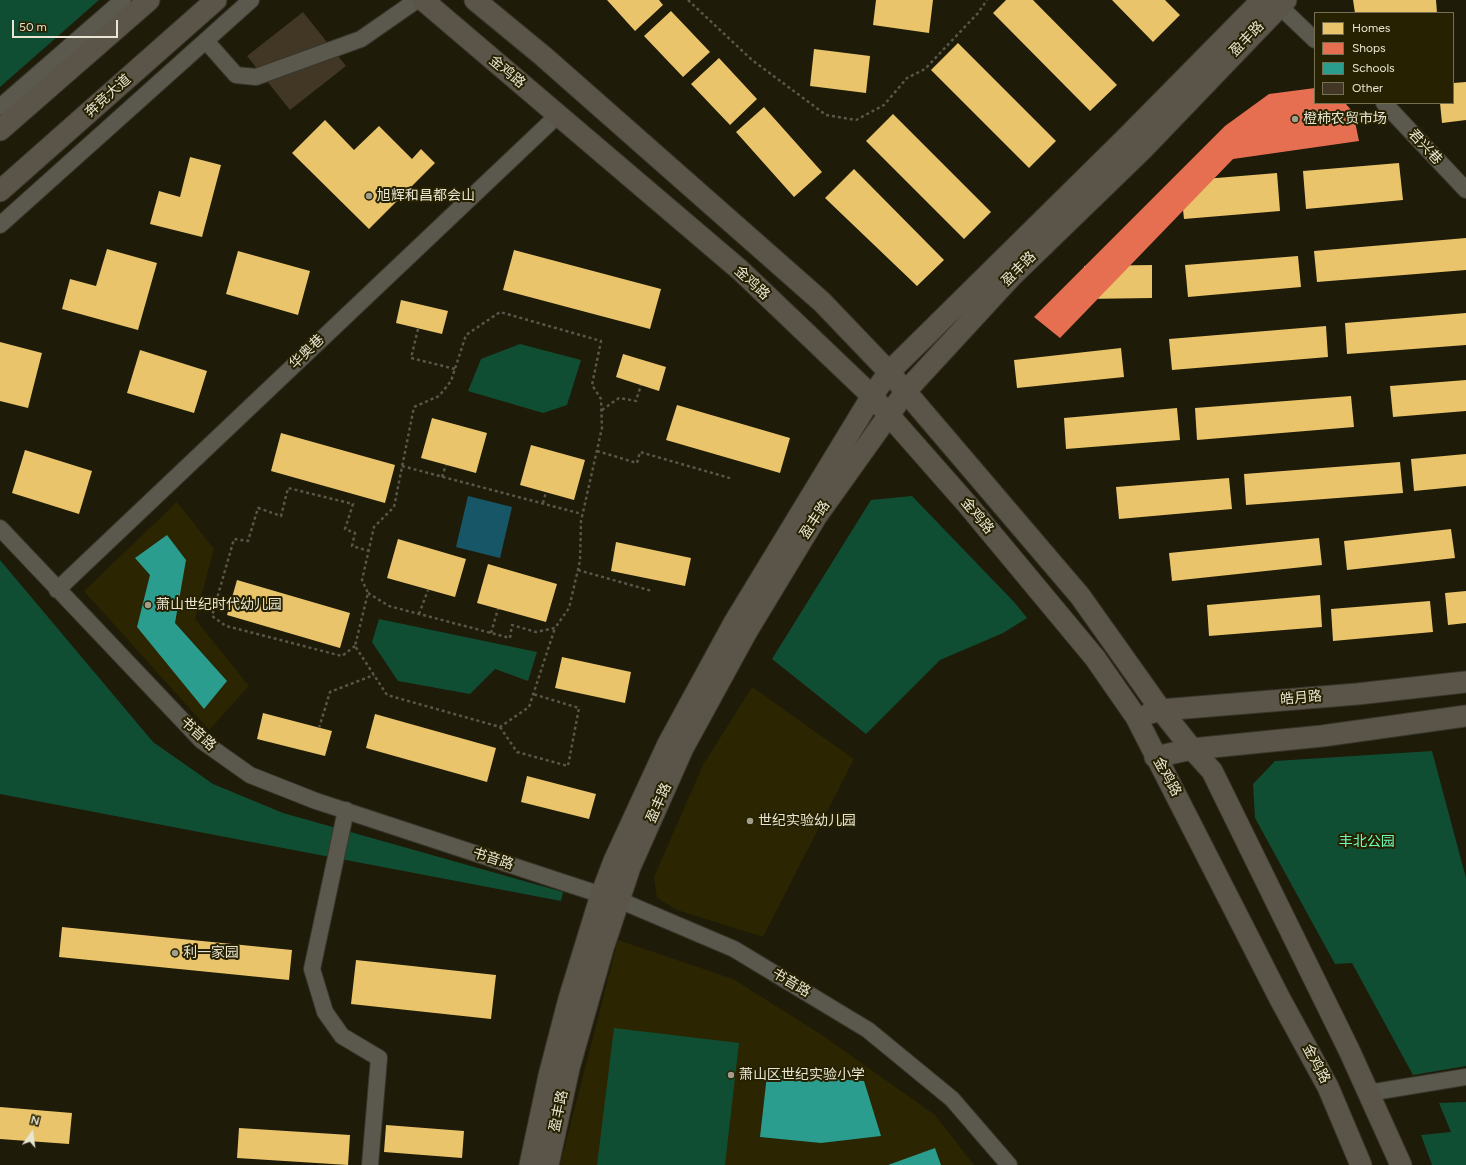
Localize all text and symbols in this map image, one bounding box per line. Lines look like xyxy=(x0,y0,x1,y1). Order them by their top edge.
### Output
scale bar xyxy=(14,12,120,38)
legend xyxy=(1314,12,1454,104)
street label: 盈丰路 xyxy=(1226,18,1268,60)
text: 50 m xyxy=(19,20,47,34)
text: Homes xyxy=(1352,21,1390,35)
text: Shops xyxy=(1352,41,1386,55)
street label: 金鸡路 xyxy=(486,52,528,92)
text: Schools xyxy=(1352,61,1395,75)
street label: 奔竞大道 xyxy=(82,71,134,121)
text: Other xyxy=(1352,81,1383,95)
place label: 橙柿农贸市场 xyxy=(1303,111,1387,127)
marker: 橙柿农贸市场 xyxy=(1290,114,1300,124)
street label: 君兴巷 xyxy=(1405,126,1445,168)
place label: 旭辉和昌都会山 xyxy=(377,188,475,204)
marker: 旭辉和昌都会山 xyxy=(364,191,374,201)
street label: 盈丰路 xyxy=(998,248,1040,290)
street label: 金鸡路 xyxy=(731,263,773,303)
street label: 华奥巷 xyxy=(286,331,328,373)
street label: 金鸡路 xyxy=(957,495,997,537)
street label: 盈丰路 xyxy=(797,498,833,542)
place label: 萧山世纪时代幼儿园 xyxy=(156,597,282,613)
marker: 萧山世纪时代幼儿园 xyxy=(143,600,153,610)
street label: 皓月路 xyxy=(1279,688,1323,708)
street label: 书音路 xyxy=(177,714,219,754)
street label: 金鸡路 xyxy=(1149,755,1185,799)
street label: 盈丰路 xyxy=(643,780,675,826)
place label: 世纪实验幼儿园 xyxy=(758,813,856,829)
marker: 世纪实验幼儿园 xyxy=(745,816,755,826)
park label: 丰北公园 xyxy=(1339,834,1395,850)
street label: 书音路 xyxy=(470,845,516,873)
place label: 利一家园 xyxy=(183,945,239,961)
marker: 利一家园 xyxy=(170,948,180,958)
street label: 书音路 xyxy=(769,965,813,1001)
street label: 金鸡路 xyxy=(1299,1042,1333,1086)
place label: 萧山区世纪实验小学 xyxy=(739,1067,865,1083)
marker: 萧山区世纪实验小学 xyxy=(726,1070,736,1080)
street label: 盈丰路 xyxy=(546,1089,572,1133)
north arrow xyxy=(12,1113,52,1153)
text: N xyxy=(29,1114,41,1128)

